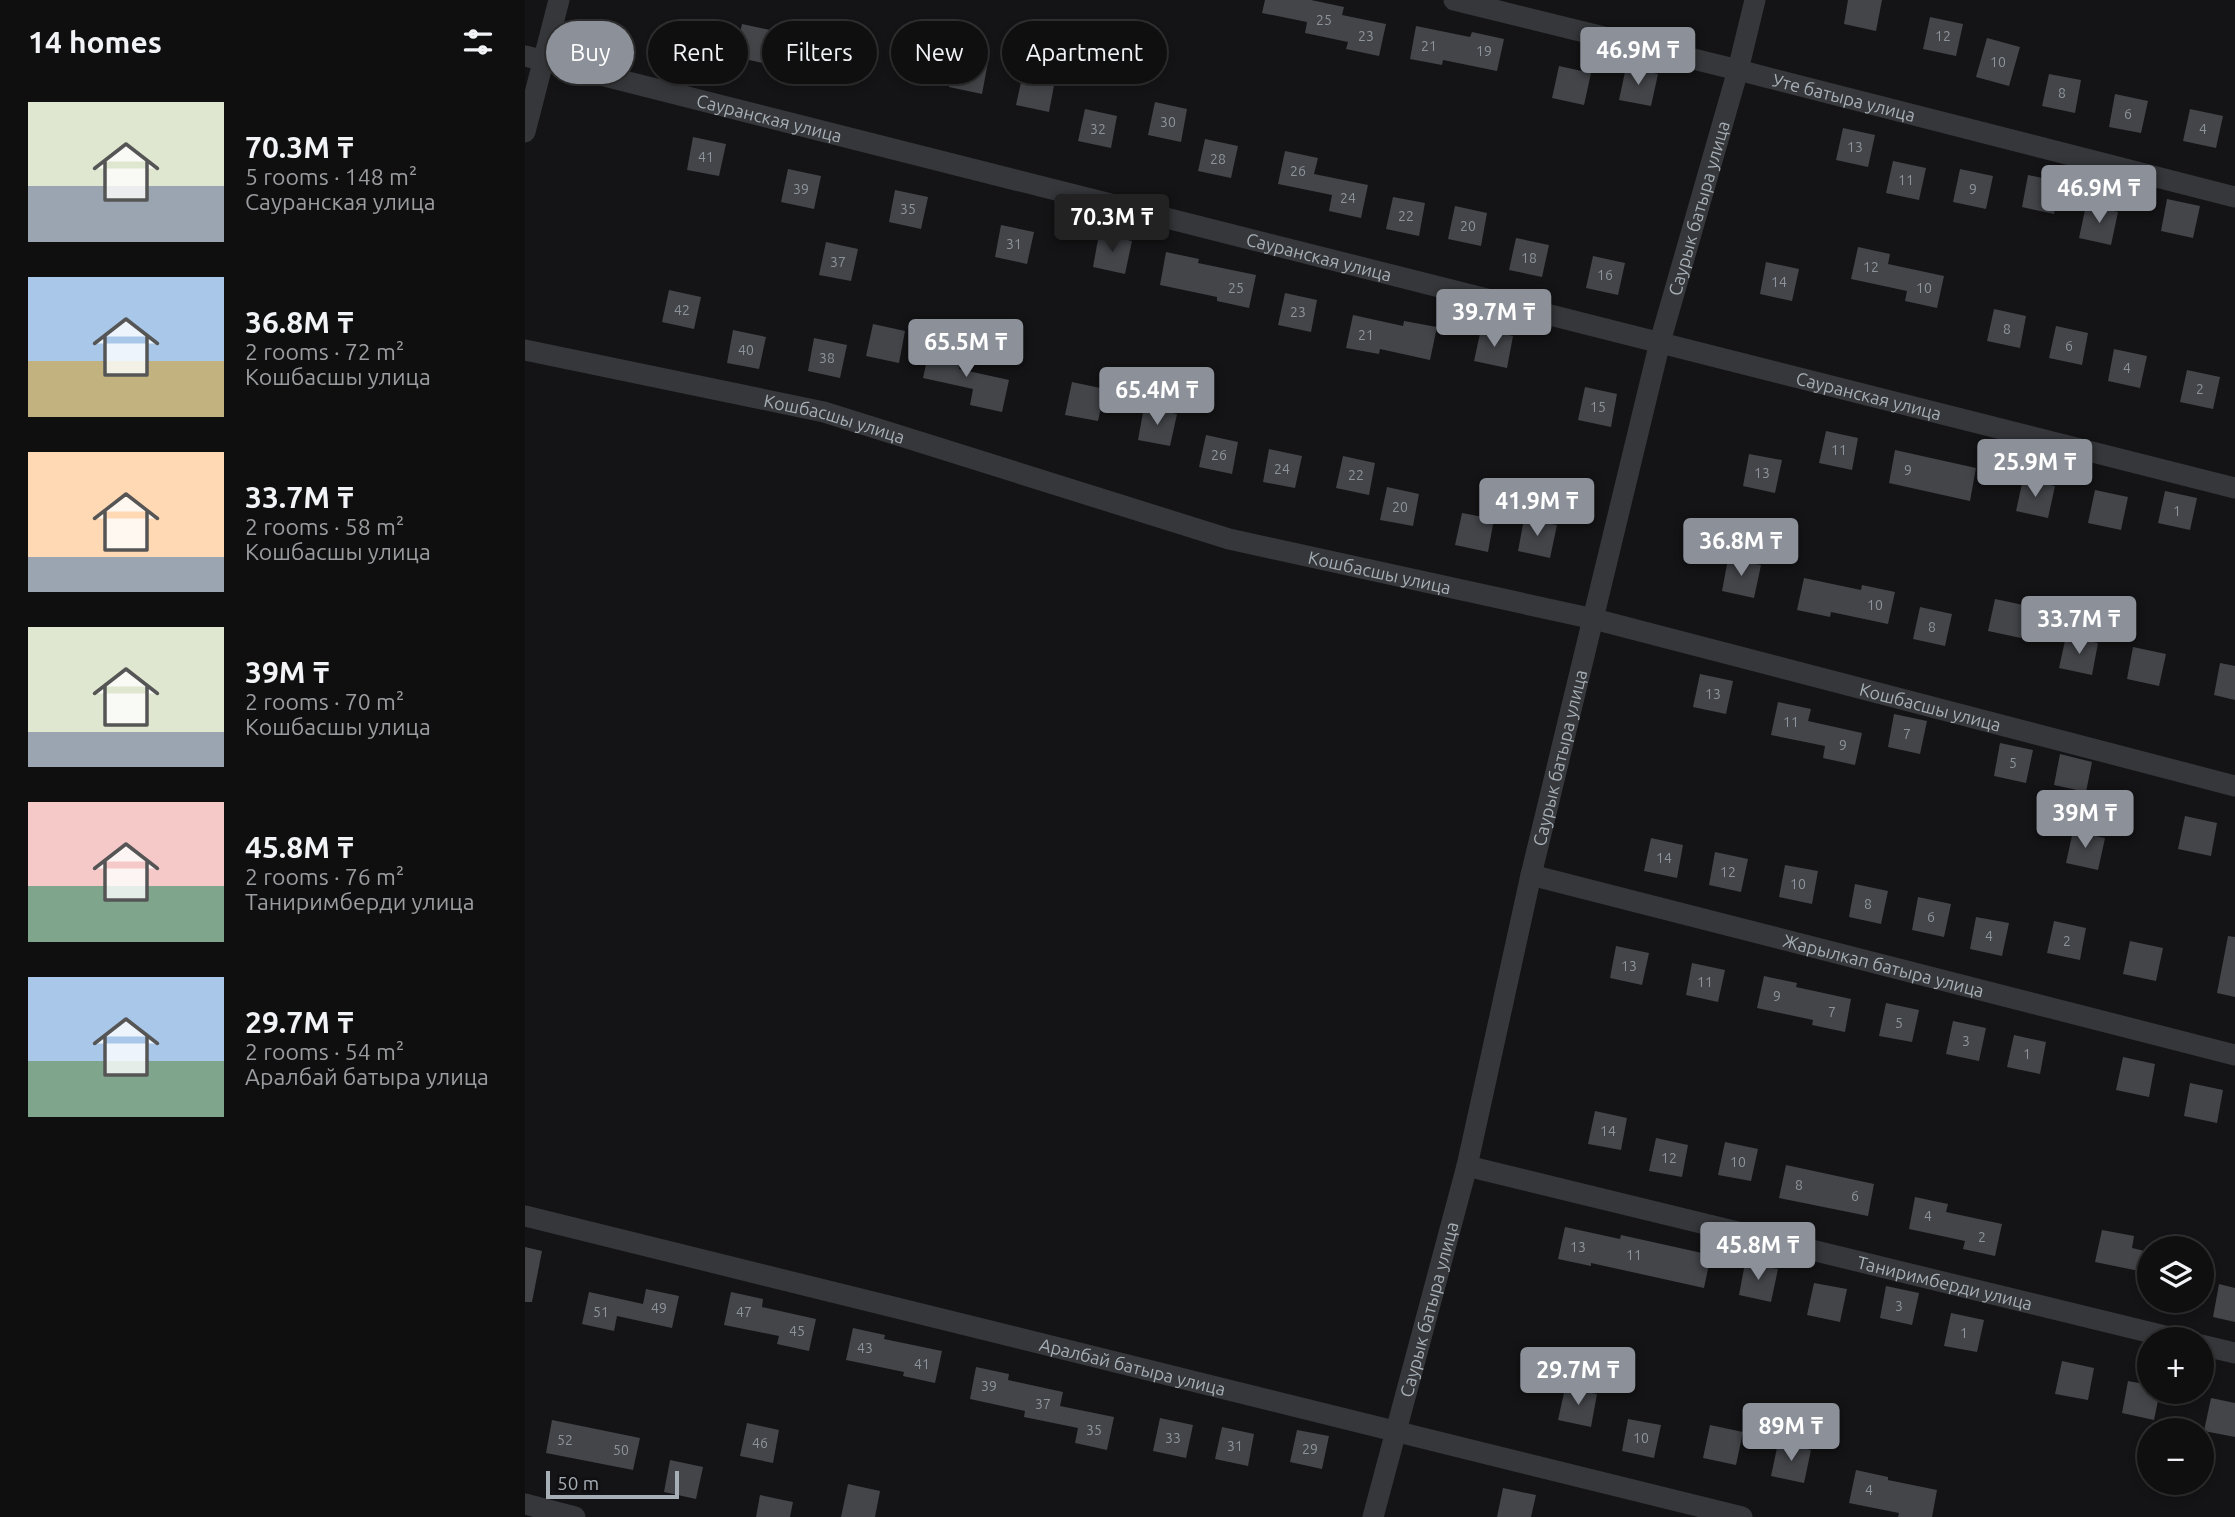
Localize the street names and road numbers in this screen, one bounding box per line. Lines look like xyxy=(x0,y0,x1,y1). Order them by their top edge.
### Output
street label: Уте батыра улица xyxy=(1771,69,1918,125)
street label: Сауранская улица xyxy=(694,90,844,146)
street label: Саурык батыра улица xyxy=(1664,118,1733,298)
street label: Сауранская улица xyxy=(1244,229,1394,285)
street label: Сауранская улица xyxy=(1794,367,1944,423)
street label: Кошбасшы улица xyxy=(762,390,908,447)
street label: Кошбасшы улица xyxy=(1306,547,1453,597)
street label: Саурык батыра улица xyxy=(1528,668,1590,848)
street label: Кошбасшы улица xyxy=(1857,679,2003,735)
street label: Жарылкап батыра улица xyxy=(1781,930,1986,1000)
street label: Саурык батыра улица xyxy=(1396,1219,1462,1399)
street label: Таниримберди улица xyxy=(1855,1251,2035,1313)
street label: Аралбай батыра улица xyxy=(1038,1334,1228,1399)

